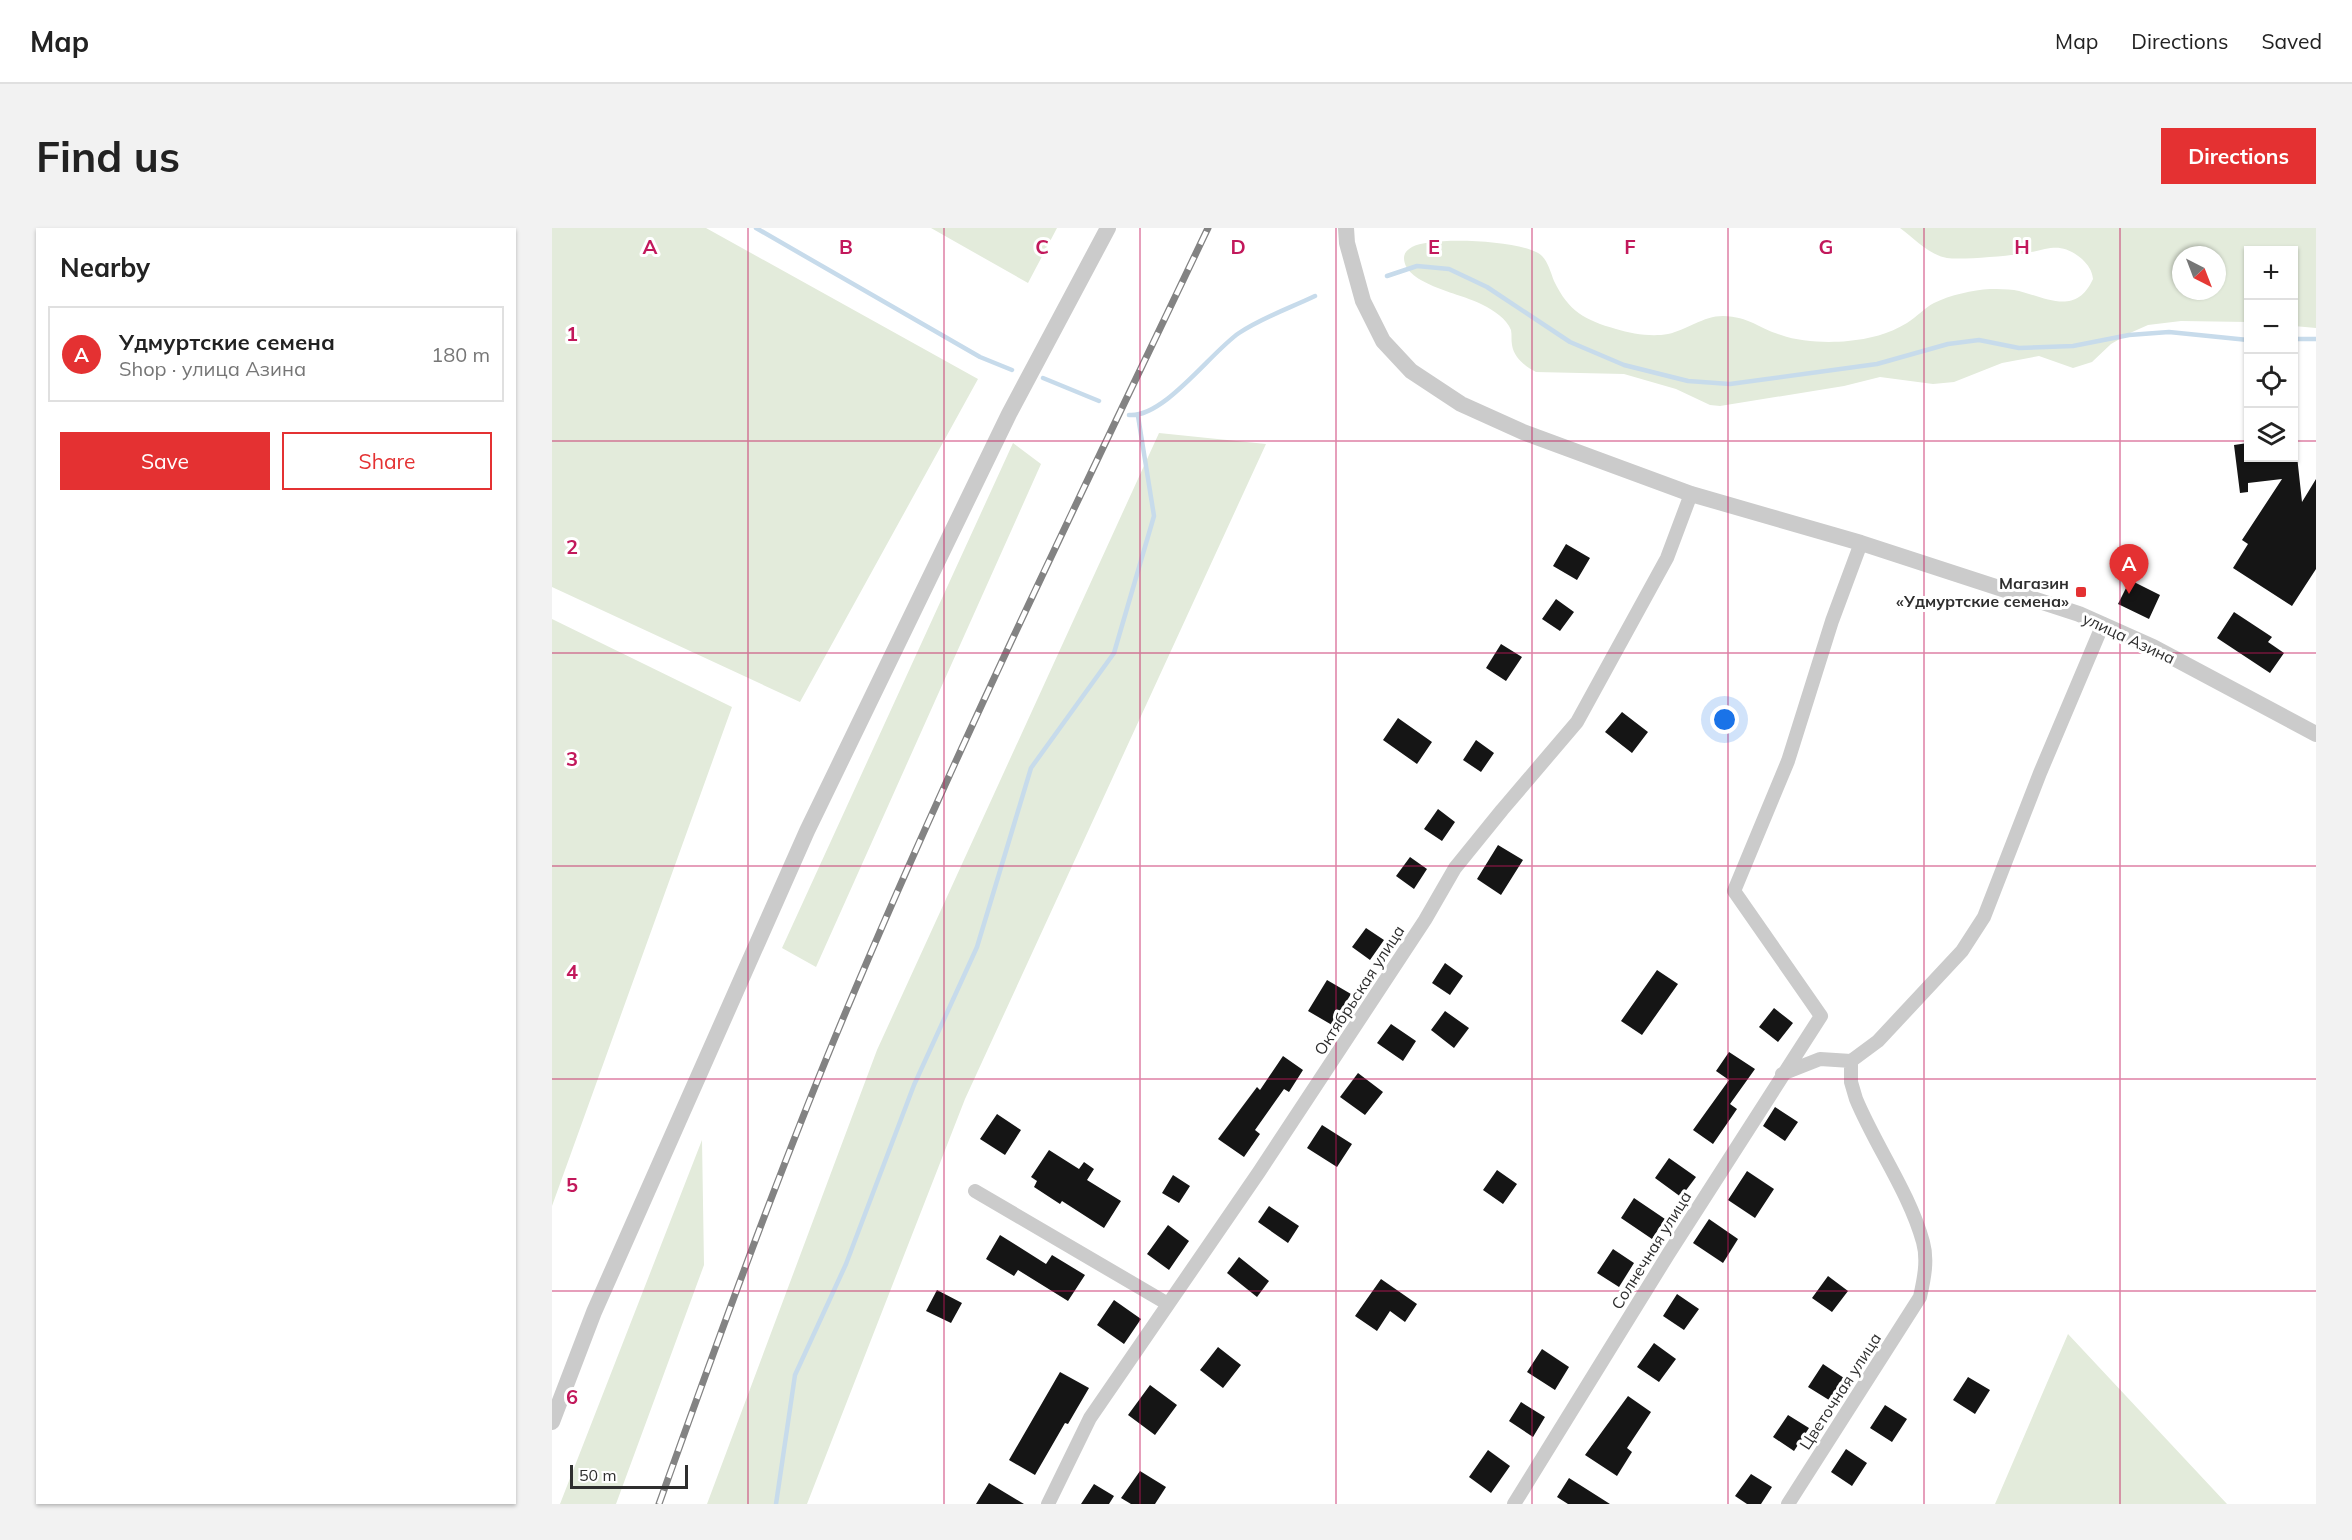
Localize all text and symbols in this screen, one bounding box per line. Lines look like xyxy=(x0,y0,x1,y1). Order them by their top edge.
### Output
text: Map xyxy=(30,24,89,59)
text: Map xyxy=(2055,28,2098,54)
text: Directions xyxy=(2131,28,2228,54)
text: Saved xyxy=(2261,28,2322,54)
button: Directions xyxy=(2161,128,2316,184)
text: Find us xyxy=(36,130,180,183)
text: A xyxy=(643,234,658,259)
text: B xyxy=(839,234,853,259)
text: C xyxy=(1035,234,1049,259)
text: D xyxy=(1230,234,1246,259)
text: E xyxy=(1428,234,1440,259)
text: F xyxy=(1624,234,1636,259)
text: G xyxy=(1819,234,1833,259)
text: H xyxy=(2014,234,2030,259)
north arrow xyxy=(2172,246,2226,300)
map controls xyxy=(2244,246,2298,462)
button: + xyxy=(2244,246,2298,300)
text: Nearby xyxy=(60,251,150,284)
button: − xyxy=(2244,300,2298,354)
text: 1 xyxy=(566,321,578,346)
text: Удмуртские семена xyxy=(119,328,335,356)
text: A xyxy=(74,342,89,367)
text: 180 m xyxy=(431,342,490,367)
button: locate xyxy=(2244,354,2298,408)
text: Shop · улица Азина xyxy=(119,356,306,381)
button: layers xyxy=(2244,408,2298,462)
button: Save xyxy=(60,432,270,490)
button: Share xyxy=(282,432,492,490)
text: 2 xyxy=(566,534,578,559)
pin: A xyxy=(2110,544,2148,594)
place label: Магазин «Удмуртские семена» xyxy=(1896,573,2069,611)
marker: Магазин «Удмуртские семена» xyxy=(2074,585,2088,599)
street label: улица Азина xyxy=(2080,608,2178,668)
your location xyxy=(1710,705,1739,734)
text: 3 xyxy=(566,746,578,771)
street label: Октябрьская улица xyxy=(1310,921,1408,1059)
text: 4 xyxy=(566,959,578,984)
text: 5 xyxy=(566,1172,578,1197)
street label: Солнечная улица xyxy=(1607,1187,1695,1313)
street label: Цветочная улица xyxy=(1795,1329,1885,1453)
text: 6 xyxy=(566,1384,578,1409)
scale bar xyxy=(570,1462,688,1490)
text: 50 m xyxy=(579,1465,616,1485)

